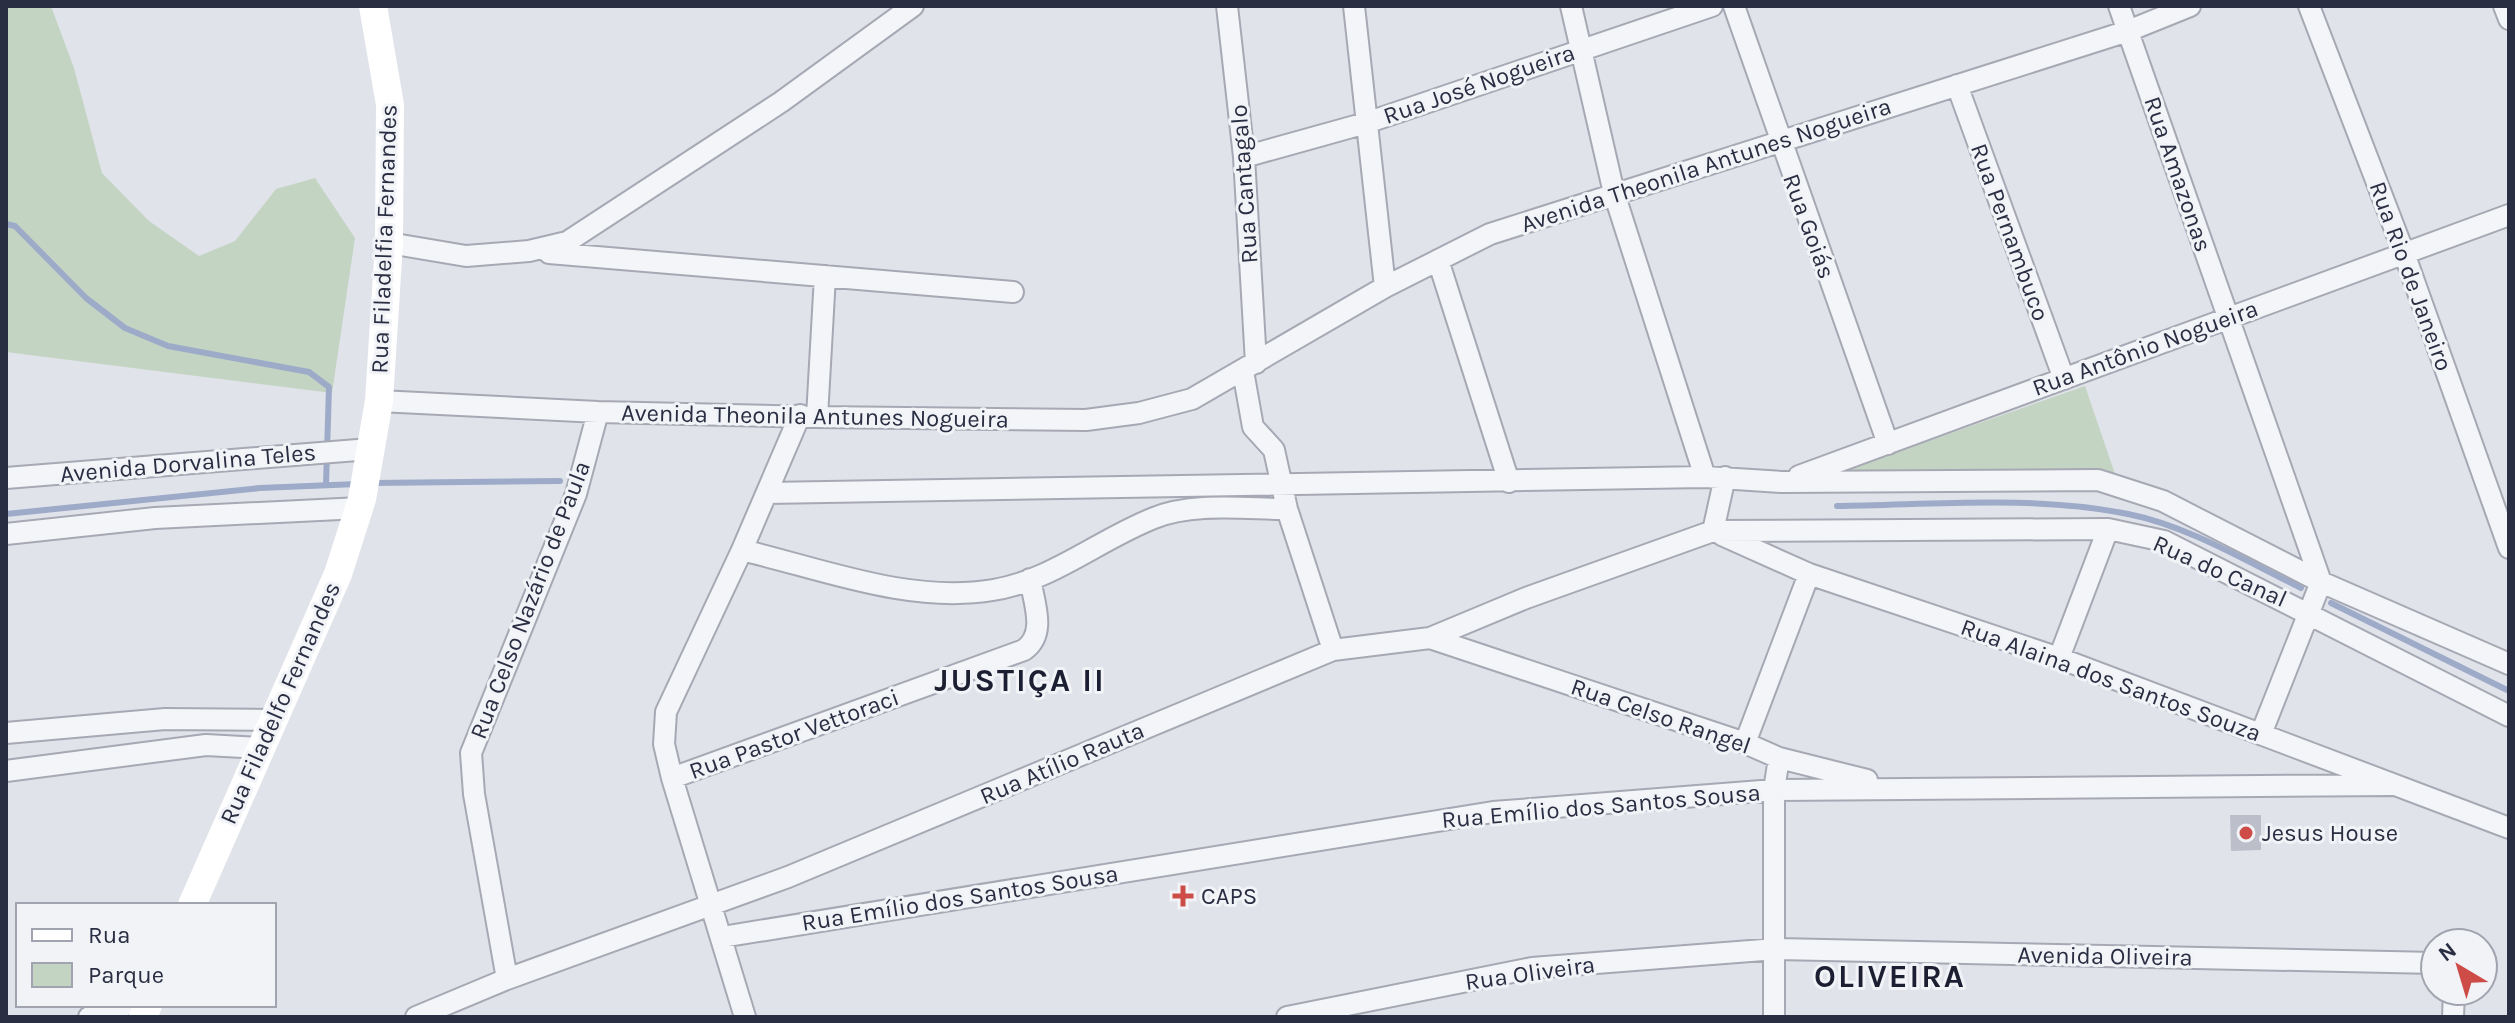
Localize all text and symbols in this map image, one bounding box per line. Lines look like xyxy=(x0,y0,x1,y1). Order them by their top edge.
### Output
street label: Rua José Nogueira xyxy=(1380,38,1578,130)
street label: Avenida Theonila Antunes Nogueira xyxy=(1517,92,1895,238)
street label: Rua Amazonas xyxy=(2138,93,2218,255)
street label: Rua Filadelfia Fernandes xyxy=(365,104,403,374)
street label: Rua Cantagalo xyxy=(1224,104,1264,264)
street label: Rua Pernambuco xyxy=(1965,139,2055,325)
street label: Rua Goiás xyxy=(1777,170,1841,282)
street label: Rua Rio de Janeiro xyxy=(2364,177,2458,375)
street label: Rua Antônio Nogueira xyxy=(2028,294,2262,402)
street label: Avenida Theonila Antunes Nogueira xyxy=(621,399,1009,433)
street label: Avenida Dorvalina Teles xyxy=(59,438,317,488)
street label: Rua Celso Nazário de Paula xyxy=(464,457,596,743)
street label: Rua do Canal xyxy=(2149,529,2291,613)
street label: Rua Filadelfo Fernandes xyxy=(214,577,346,829)
street label: Rua Alaina dos Santos Souza xyxy=(1957,613,2265,747)
district label: JUSTIÇA II xyxy=(934,662,1106,699)
street label: Rua Celso Rangel xyxy=(1567,672,1755,760)
street label: Rua Pastor Vettoraci xyxy=(685,683,903,785)
street label: Rua Atílio Rauta xyxy=(976,716,1148,810)
street label: Rua Emílio dos Santos Sousa xyxy=(1440,778,1762,834)
place label: Jesus House xyxy=(2262,819,2398,847)
marker: Jesus House xyxy=(2237,824,2255,842)
street label: Rua Emílio dos Santos Sousa xyxy=(800,859,1120,937)
place label: CAPS xyxy=(1201,882,1257,910)
marker: CAPS xyxy=(1172,885,1194,907)
legend xyxy=(16,903,276,1007)
text: Rua xyxy=(88,921,130,949)
north arrow xyxy=(2419,927,2499,1007)
text: N xyxy=(2433,937,2462,967)
street label: Avenida Oliveira xyxy=(2017,940,2193,972)
street label: Rua Oliveira xyxy=(1463,950,1597,996)
district label: OLIVEIRA xyxy=(1814,958,1966,995)
text: Parque xyxy=(88,961,164,989)

